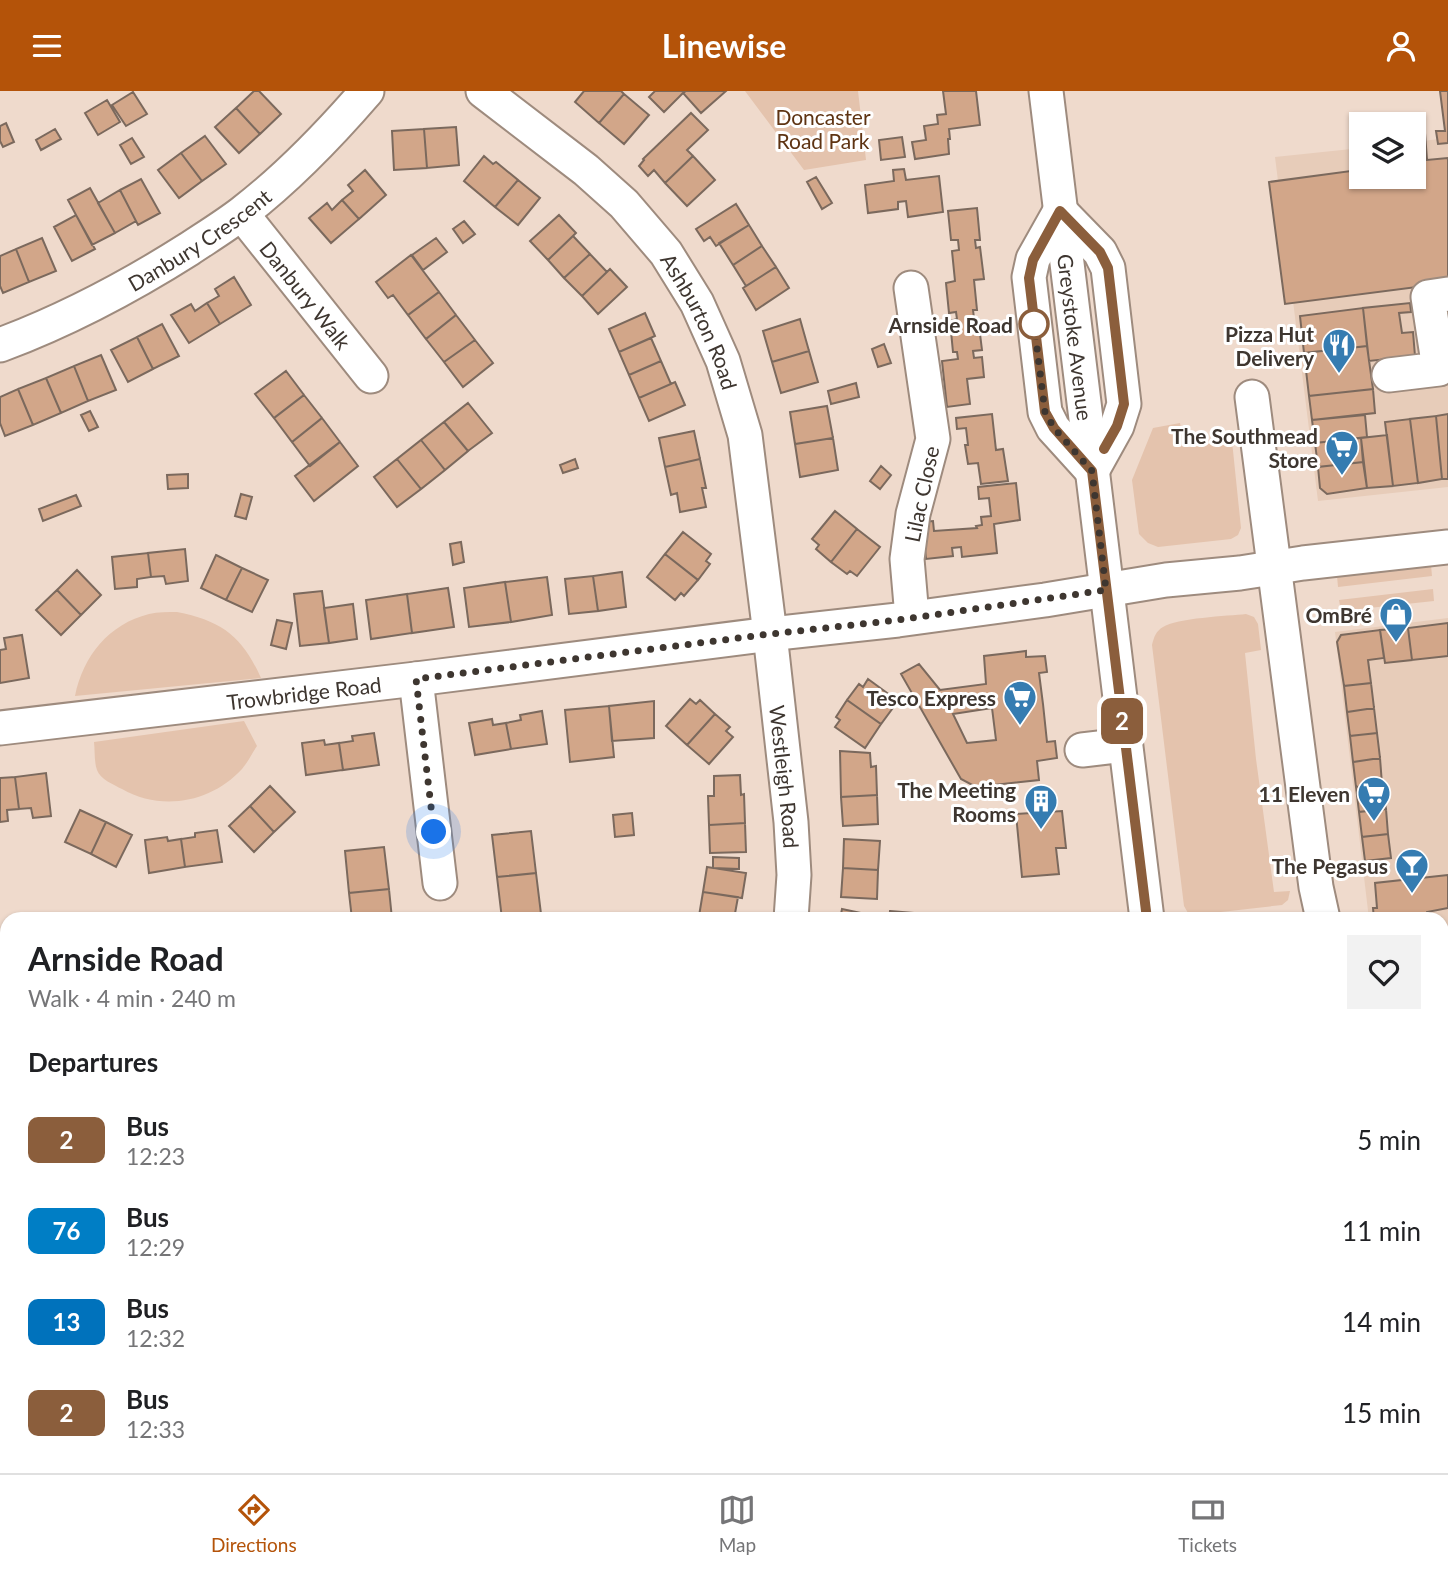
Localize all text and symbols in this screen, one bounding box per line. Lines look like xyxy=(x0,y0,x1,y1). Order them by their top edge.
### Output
text: Linewise xyxy=(662,26,786,65)
icon: menu xyxy=(28,27,66,65)
icon: person xyxy=(1382,27,1420,65)
park label: Doncaster Road Park xyxy=(775,104,871,153)
map controls xyxy=(1349,112,1426,189)
button: layers xyxy=(1349,112,1426,189)
street label: Danbury Crescent xyxy=(123,183,276,295)
street label: Danbury Walk xyxy=(256,236,357,354)
street label: Ashburton Road xyxy=(656,248,743,392)
street label: Greystoke Avenue xyxy=(1053,252,1099,422)
marker: Arnside Road xyxy=(1019,309,1049,339)
place label: Arnside Road xyxy=(888,312,1013,337)
place label: Pizza Hut Delivery xyxy=(1225,321,1315,370)
restaurant icon: Pizza Hut Delivery xyxy=(1320,326,1358,375)
place label: The Southmead Store xyxy=(1171,423,1318,472)
supermarket icon: The Southmead Store xyxy=(1323,428,1361,477)
street label: Lilac Close xyxy=(899,444,943,544)
shop icon: OmBré xyxy=(1377,595,1415,644)
place label: OmBré xyxy=(1305,602,1372,627)
street label: Trowbridge Road xyxy=(225,671,383,714)
supermarket icon: Tesco Express xyxy=(1001,678,1039,727)
place label: Tesco Express xyxy=(866,685,996,710)
line badge: 2 xyxy=(1099,698,1145,744)
street label: Westleigh Road xyxy=(766,704,805,849)
text: 2 xyxy=(1115,706,1129,735)
supermarket icon: 11 Eleven xyxy=(1355,774,1393,823)
place label: The Meeting Rooms xyxy=(897,777,1016,826)
place label: 11 Eleven xyxy=(1259,781,1350,806)
building icon: The Meeting Rooms xyxy=(1022,782,1060,831)
your location xyxy=(416,814,451,849)
bar icon: The Pegasus xyxy=(1393,846,1431,895)
place label: The Pegasus xyxy=(1272,853,1388,878)
button: heart xyxy=(1347,935,1421,1009)
text: Arnside Road xyxy=(28,938,224,978)
text: Walk · 4 min · 240 m xyxy=(28,984,236,1012)
text: Departures xyxy=(28,1046,158,1078)
text: Bus xyxy=(126,1110,169,1142)
text: 5 min xyxy=(1357,1124,1421,1156)
text: 2 xyxy=(60,1125,73,1154)
text: 12:23 xyxy=(126,1142,185,1170)
text: Bus xyxy=(126,1201,169,1233)
text: 11 min xyxy=(1342,1215,1421,1247)
text: 76 xyxy=(53,1216,80,1245)
text: 12:29 xyxy=(126,1233,185,1261)
text: Bus xyxy=(126,1292,169,1324)
text: 14 min xyxy=(1342,1306,1421,1338)
text: 13 xyxy=(53,1307,80,1336)
text: 12:32 xyxy=(126,1324,185,1352)
text: Bus xyxy=(126,1383,169,1415)
text: 15 min xyxy=(1342,1397,1421,1429)
text: 2 xyxy=(60,1398,73,1427)
text: 12:33 xyxy=(126,1415,185,1443)
tab: Directions xyxy=(211,1491,297,1556)
tab: Map xyxy=(718,1491,756,1556)
tab: Tickets xyxy=(1178,1491,1237,1556)

